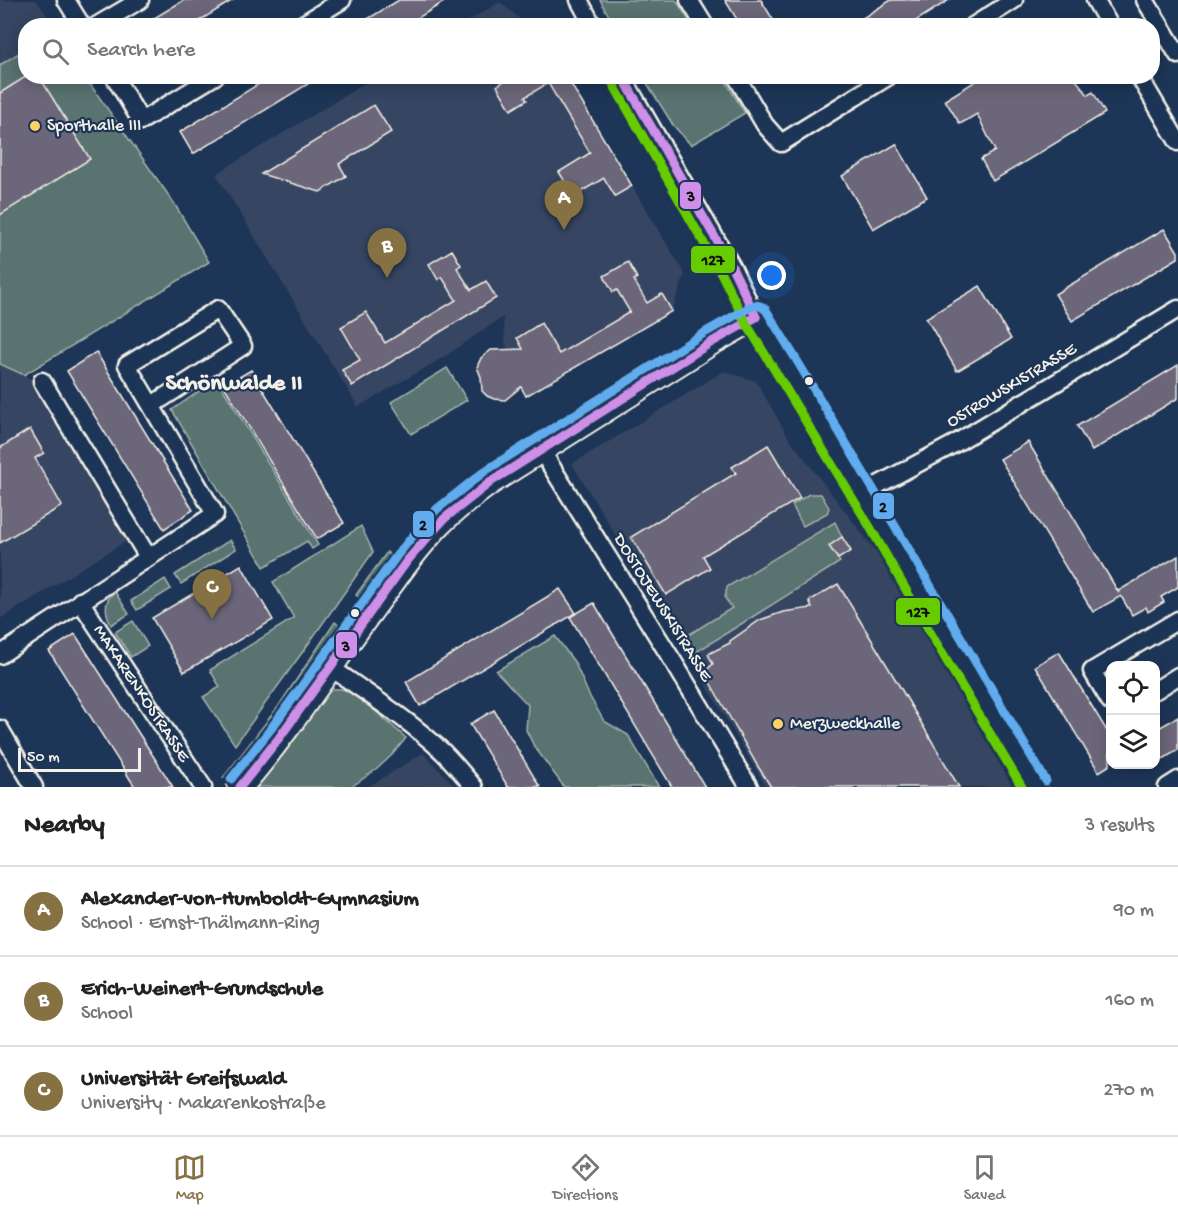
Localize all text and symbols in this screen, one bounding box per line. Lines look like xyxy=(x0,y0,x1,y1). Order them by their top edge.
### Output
search box xyxy=(18,18,1160,84)
icon: search xyxy=(39,35,72,68)
text: Search here xyxy=(87,38,195,64)
place label: Sporthalle III xyxy=(47,116,141,137)
marker: Sporthalle III xyxy=(28,119,42,133)
pin: A xyxy=(544,180,584,230)
line badge: 3 xyxy=(679,181,702,210)
text: 3 xyxy=(686,189,695,208)
pin: B xyxy=(368,228,406,278)
line badge: 127 xyxy=(690,245,736,274)
text: 127 xyxy=(701,253,725,272)
your location xyxy=(757,261,786,290)
street label: OSTROWSKISTRASSE xyxy=(943,339,1081,433)
district label: Schönwalde II xyxy=(166,370,302,399)
unlabelled marker xyxy=(803,375,815,387)
line badge: 2 xyxy=(872,492,895,520)
text: 2 xyxy=(879,500,887,519)
line badge: 2 xyxy=(412,510,435,538)
text: 2 xyxy=(419,518,427,537)
street label: DOSTOJEWSKISTRASSE xyxy=(607,529,717,687)
pin: C xyxy=(192,570,232,619)
line badge: 127 xyxy=(895,597,941,626)
text: 127 xyxy=(906,605,930,624)
unlabelled marker xyxy=(349,607,361,619)
street label: MAKARENKOSTRASSE xyxy=(88,621,195,767)
line badge: 3 xyxy=(335,631,358,659)
text: 3 xyxy=(341,639,350,658)
map controls xyxy=(1106,661,1160,769)
button: locate xyxy=(1106,661,1160,715)
place label: Merzweckhalle xyxy=(790,714,901,735)
button: layers xyxy=(1106,715,1160,769)
marker: Merzweckhalle xyxy=(771,717,785,731)
scale bar xyxy=(18,745,141,772)
text: 50 m xyxy=(27,749,60,768)
text: Nearby xyxy=(24,811,105,842)
text: 3 results xyxy=(1085,815,1154,838)
text: Alexander-von-Humboldt-Gymnasium xyxy=(81,887,419,913)
text: A xyxy=(38,900,49,923)
text: 90 m xyxy=(1114,900,1154,923)
text: School · Ernst-Thälmann-Ring xyxy=(81,913,320,936)
text: Erich-Weinert-Grundschule xyxy=(81,977,323,1003)
text: B xyxy=(38,990,49,1013)
text: 160 m xyxy=(1105,990,1154,1013)
text: School xyxy=(81,1003,133,1026)
text: Universität Greifswald xyxy=(81,1067,286,1093)
text: C xyxy=(38,1080,49,1103)
text: 270 m xyxy=(1104,1080,1154,1103)
text: University · Makarenkostraße xyxy=(81,1093,325,1116)
tab: Map xyxy=(173,1151,206,1206)
tab: Directions xyxy=(552,1151,618,1206)
tab: Saved xyxy=(964,1151,1005,1206)

